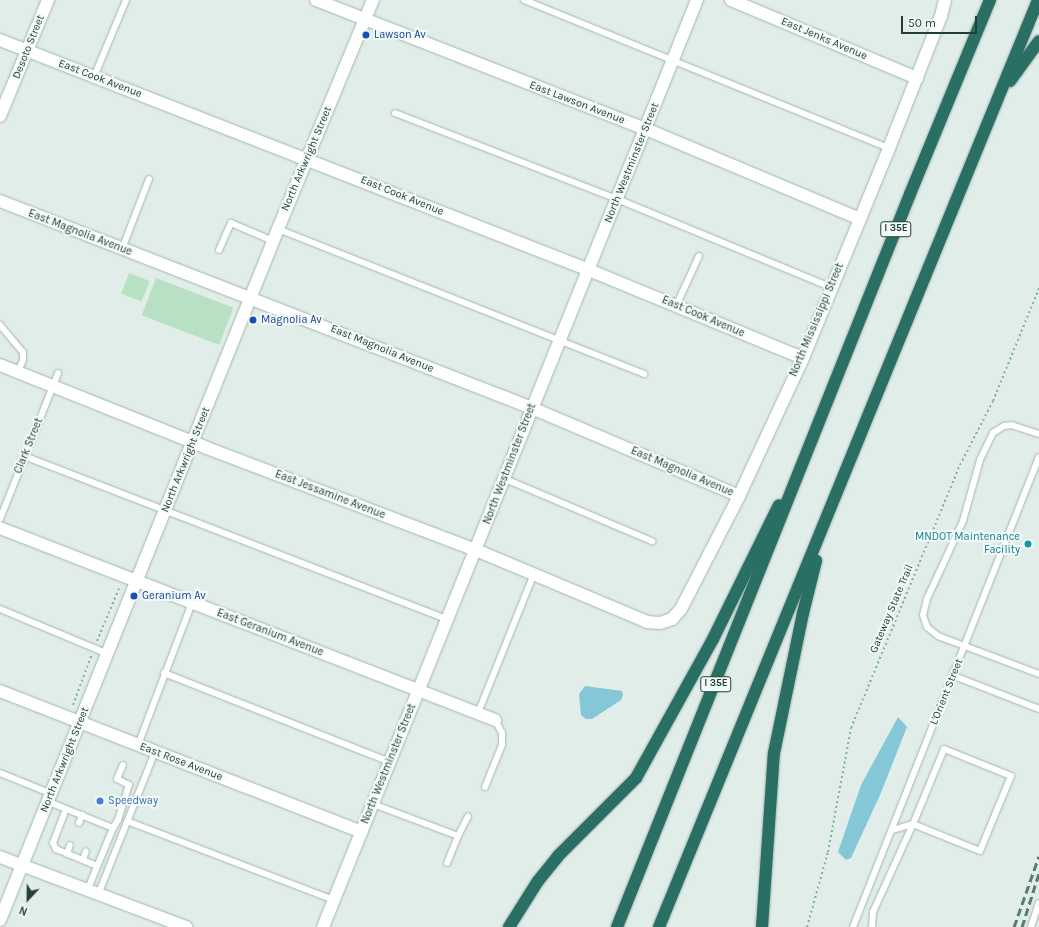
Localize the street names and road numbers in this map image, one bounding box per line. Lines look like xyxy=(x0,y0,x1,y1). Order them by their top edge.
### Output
street label: Desoto Street xyxy=(10,13,48,81)
street label: East Jenks Avenue xyxy=(779,15,869,63)
street label: East Cook Avenue xyxy=(56,57,144,101)
street label: East Lawson Avenue xyxy=(527,79,627,127)
street label: North Westminster Street xyxy=(602,101,662,225)
street label: North Arkwright Street xyxy=(279,105,335,213)
street label: East Cook Avenue xyxy=(358,173,446,219)
street label: East Magnolia Avenue xyxy=(26,207,134,259)
road number: I 35E xyxy=(880,221,912,237)
street label: North Mississippi Street xyxy=(787,261,847,379)
street label: East Cook Avenue xyxy=(660,294,746,340)
street label: East Magnolia Avenue xyxy=(328,322,436,376)
street label: North Westminster Street xyxy=(481,402,539,526)
street label: North Arkwright Street xyxy=(159,405,213,515)
street label: Clark Street xyxy=(12,416,46,476)
street label: East Magnolia Avenue xyxy=(629,444,735,500)
street label: East Jessamine Avenue xyxy=(273,468,387,522)
street label: Gateway State Trail xyxy=(867,563,917,655)
street label: East Geranium Avenue xyxy=(215,607,325,659)
street label: L'Orient Street xyxy=(928,657,966,727)
road number: I 35E xyxy=(700,676,732,692)
street label: North Westminster Street xyxy=(359,702,419,826)
street label: North Arkwright Street xyxy=(38,705,92,815)
street label: East Rose Avenue xyxy=(138,740,224,784)

